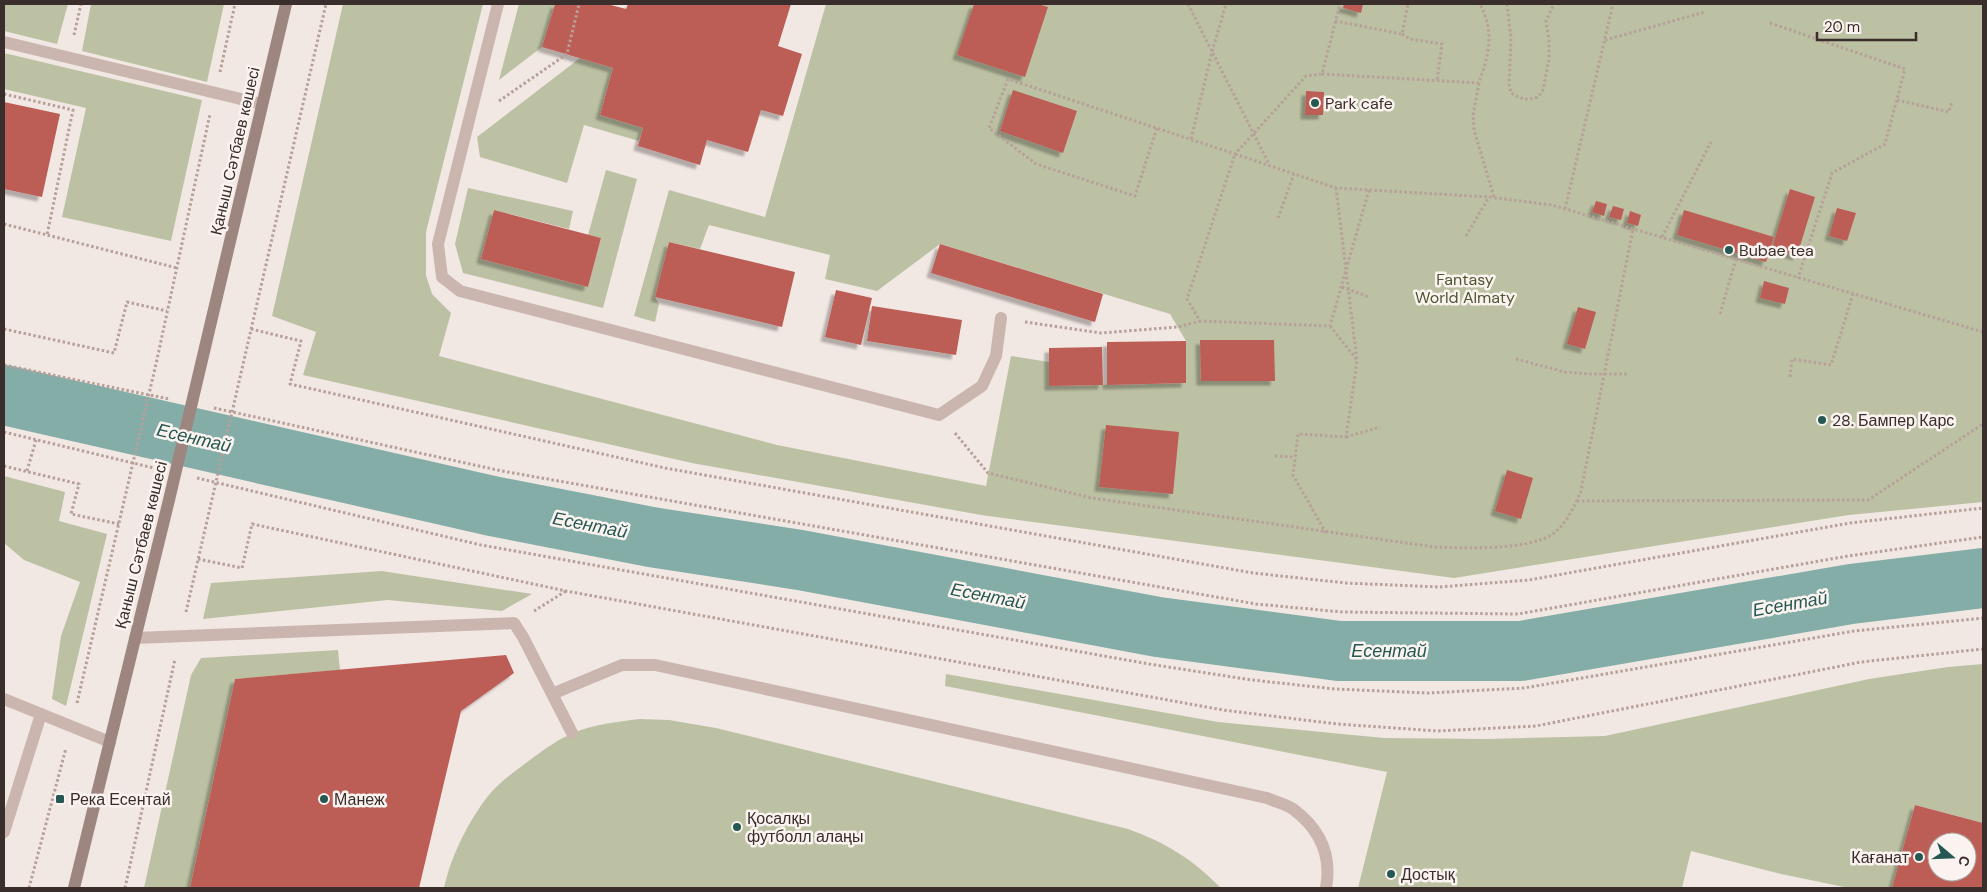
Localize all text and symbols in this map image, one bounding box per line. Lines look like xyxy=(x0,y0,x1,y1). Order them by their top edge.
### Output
scale bar xyxy=(1817,10,1916,42)
text: 20 m xyxy=(1824,17,1860,37)
street label: Қаныш Сәтбаев көшесі xyxy=(205,65,265,237)
place label: Park cafe xyxy=(1325,93,1393,114)
marker: Park cafe xyxy=(1309,97,1321,109)
place label: Bubae tea xyxy=(1739,240,1814,261)
marker: Bubae tea xyxy=(1723,244,1735,256)
park label: Fantasy World Almaty xyxy=(1415,269,1515,308)
place label: 28. Бампер Карс xyxy=(1832,410,1954,431)
marker: 28. Бампер Карс xyxy=(1816,414,1828,426)
water label: Есентай xyxy=(154,418,234,458)
street label: Қаныш Сәтбаев көшесі xyxy=(110,459,172,631)
water label: Есентай xyxy=(551,506,629,544)
water label: Есентай xyxy=(949,577,1027,615)
water label: Есентай xyxy=(1751,586,1829,622)
water label: Есентай xyxy=(1351,639,1427,663)
place label: Река Есентай xyxy=(70,789,171,810)
place label: Манеж xyxy=(334,789,385,810)
marker: Река Есентай xyxy=(54,793,66,805)
marker: Манеж xyxy=(318,793,330,805)
place label: Қосалқы футболл алаңы xyxy=(747,808,863,847)
marker: Қосалқы футболл алаңы xyxy=(731,821,743,833)
north arrow xyxy=(1927,832,1977,882)
place label: Кағанат xyxy=(1851,847,1910,868)
marker: Кағанат xyxy=(1913,851,1925,863)
text: С xyxy=(1954,854,1974,869)
place label: Достық xyxy=(1401,864,1456,885)
marker: Достық xyxy=(1385,868,1397,880)

